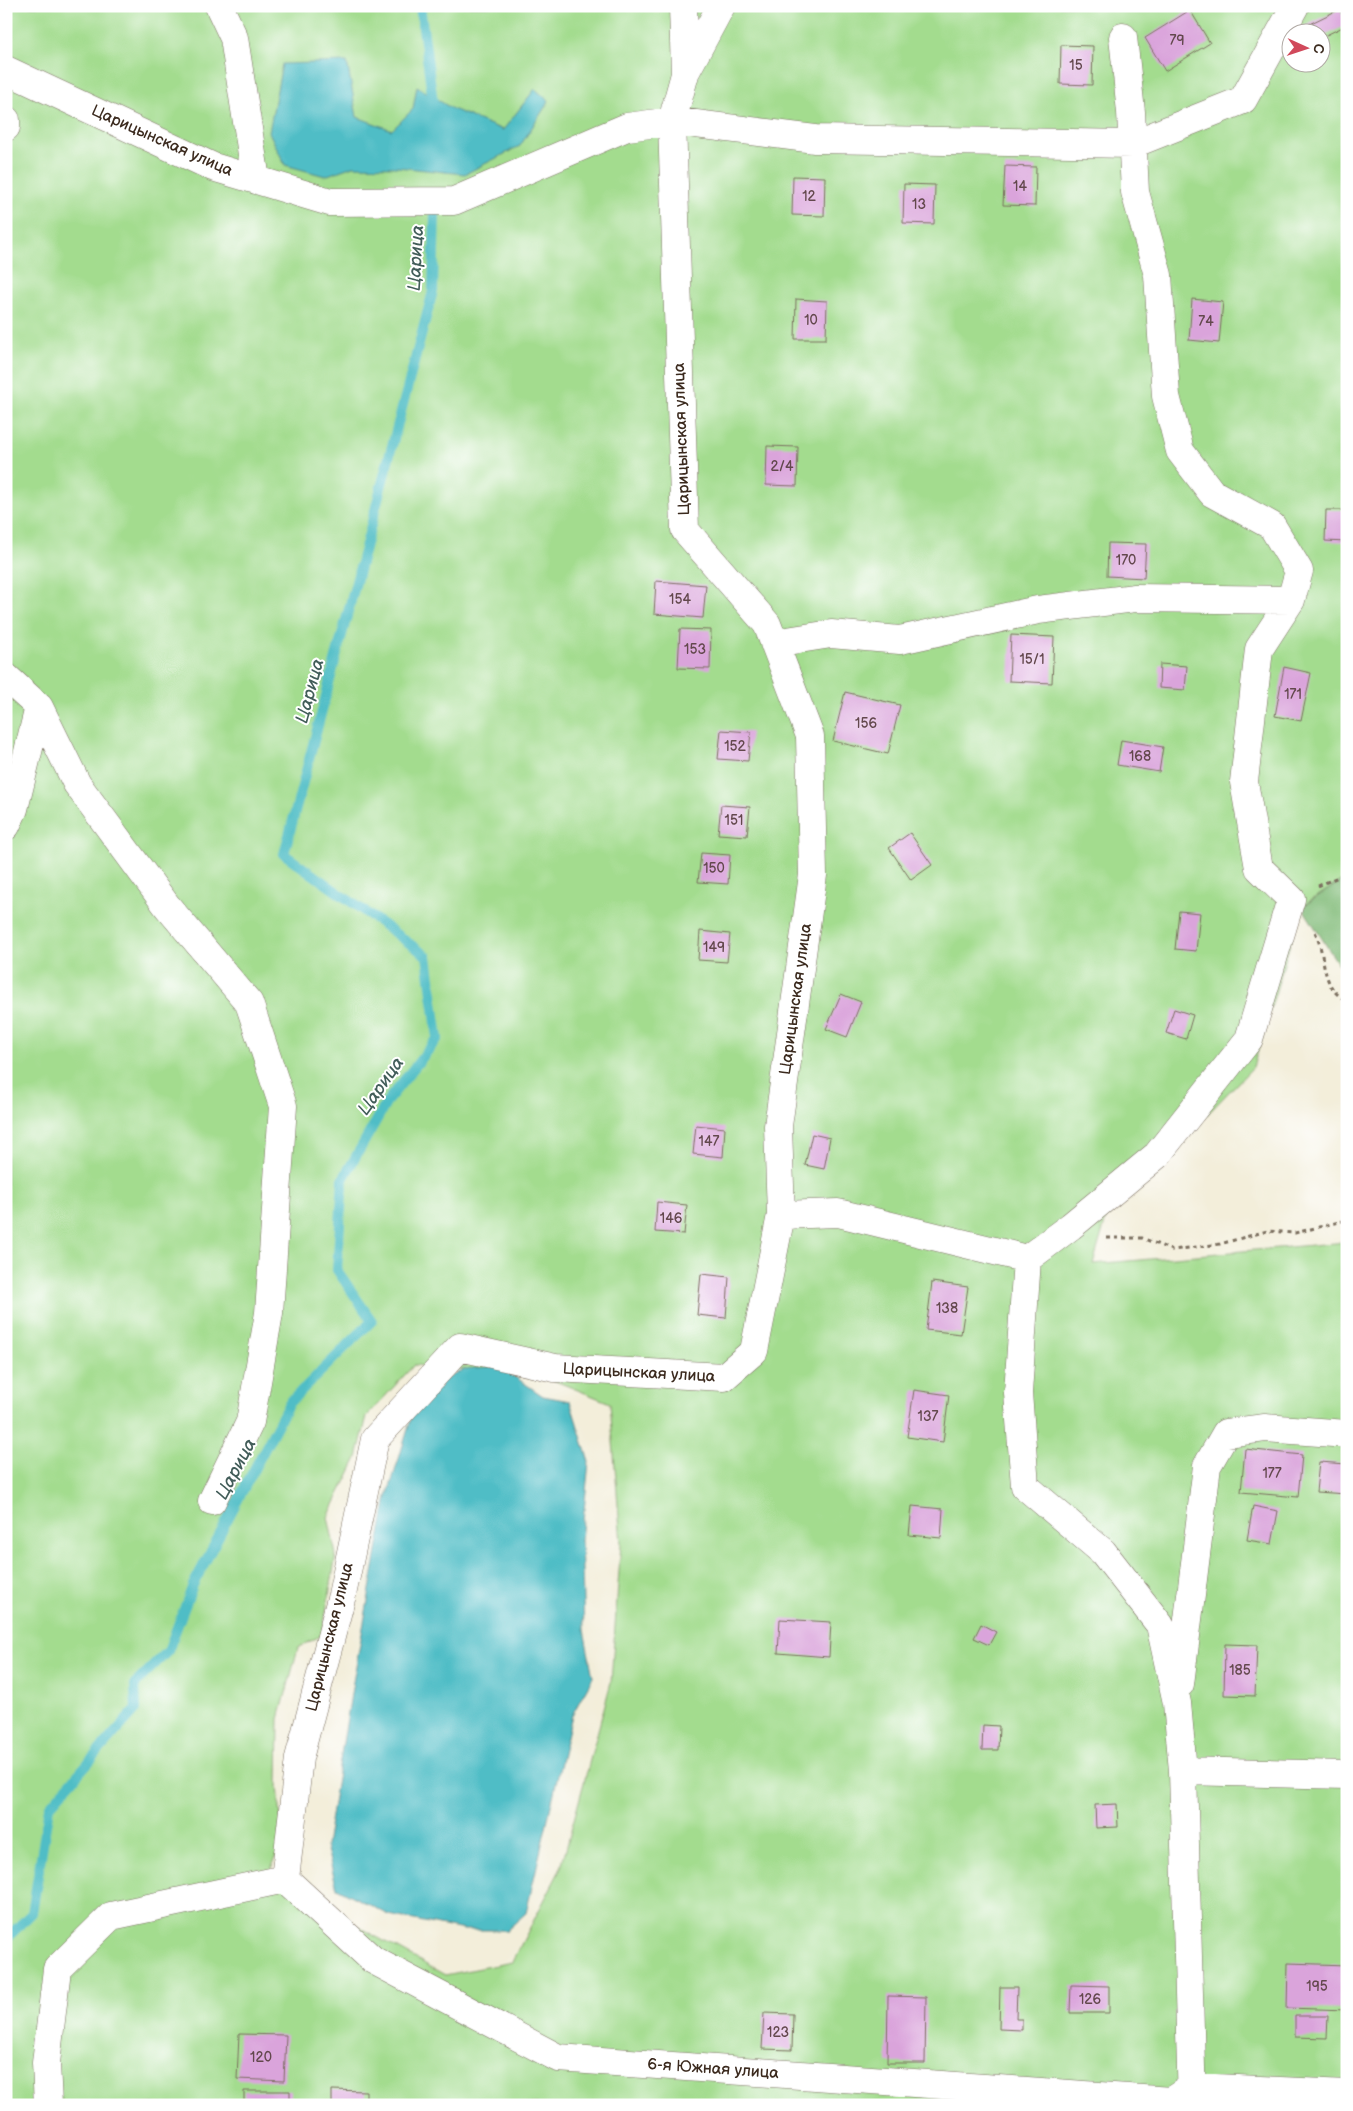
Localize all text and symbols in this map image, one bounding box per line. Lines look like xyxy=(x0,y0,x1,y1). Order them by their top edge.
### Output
north arrow xyxy=(1280,22,1330,72)
house number: 79 xyxy=(1170,32,1184,49)
text: С xyxy=(1310,43,1327,54)
house number: 15 xyxy=(1069,57,1083,74)
street label: Царицынская улица xyxy=(88,101,236,181)
house number: 14 xyxy=(1013,178,1027,195)
house number: 12 xyxy=(802,188,817,205)
house number: 13 xyxy=(912,196,926,213)
water label: Царица xyxy=(404,225,428,291)
house number: 10 xyxy=(804,312,818,329)
house number: 74 xyxy=(1198,313,1214,330)
street label: Царицынская улица xyxy=(670,362,694,516)
house number: 2/4 xyxy=(770,458,794,475)
house number: 170 xyxy=(1116,552,1136,569)
house number: 154 xyxy=(669,591,691,608)
house number: 153 xyxy=(684,641,706,658)
house number: 15/1 xyxy=(1019,651,1045,668)
water label: Царица xyxy=(291,656,329,726)
house number: 171 xyxy=(1284,686,1302,703)
house number: 156 xyxy=(855,715,877,732)
house number: 152 xyxy=(724,738,747,755)
house number: 168 xyxy=(1129,748,1151,765)
house number: 151 xyxy=(725,812,743,829)
house number: 150 xyxy=(703,860,725,877)
street label: Царицынская улица xyxy=(776,922,816,1076)
house number: 149 xyxy=(703,939,725,956)
water label: Царица xyxy=(353,1053,409,1119)
house number: 147 xyxy=(699,1133,720,1150)
house number: 146 xyxy=(660,1210,683,1227)
house number: 138 xyxy=(936,1300,958,1317)
street label: Царицынская улица xyxy=(562,1360,716,1387)
house number: 137 xyxy=(918,1408,939,1425)
water label: Царица xyxy=(211,1435,261,1503)
house number: 177 xyxy=(1262,1465,1282,1482)
street label: Царицынская улица xyxy=(302,1560,358,1713)
house number: 185 xyxy=(1229,1662,1251,1679)
house number: 195 xyxy=(1306,1978,1328,1995)
house number: 126 xyxy=(1079,1991,1102,2008)
house number: 123 xyxy=(767,2024,789,2041)
house number: 120 xyxy=(250,2049,272,2066)
street label: 6-я Южная улица xyxy=(647,2055,780,2083)

